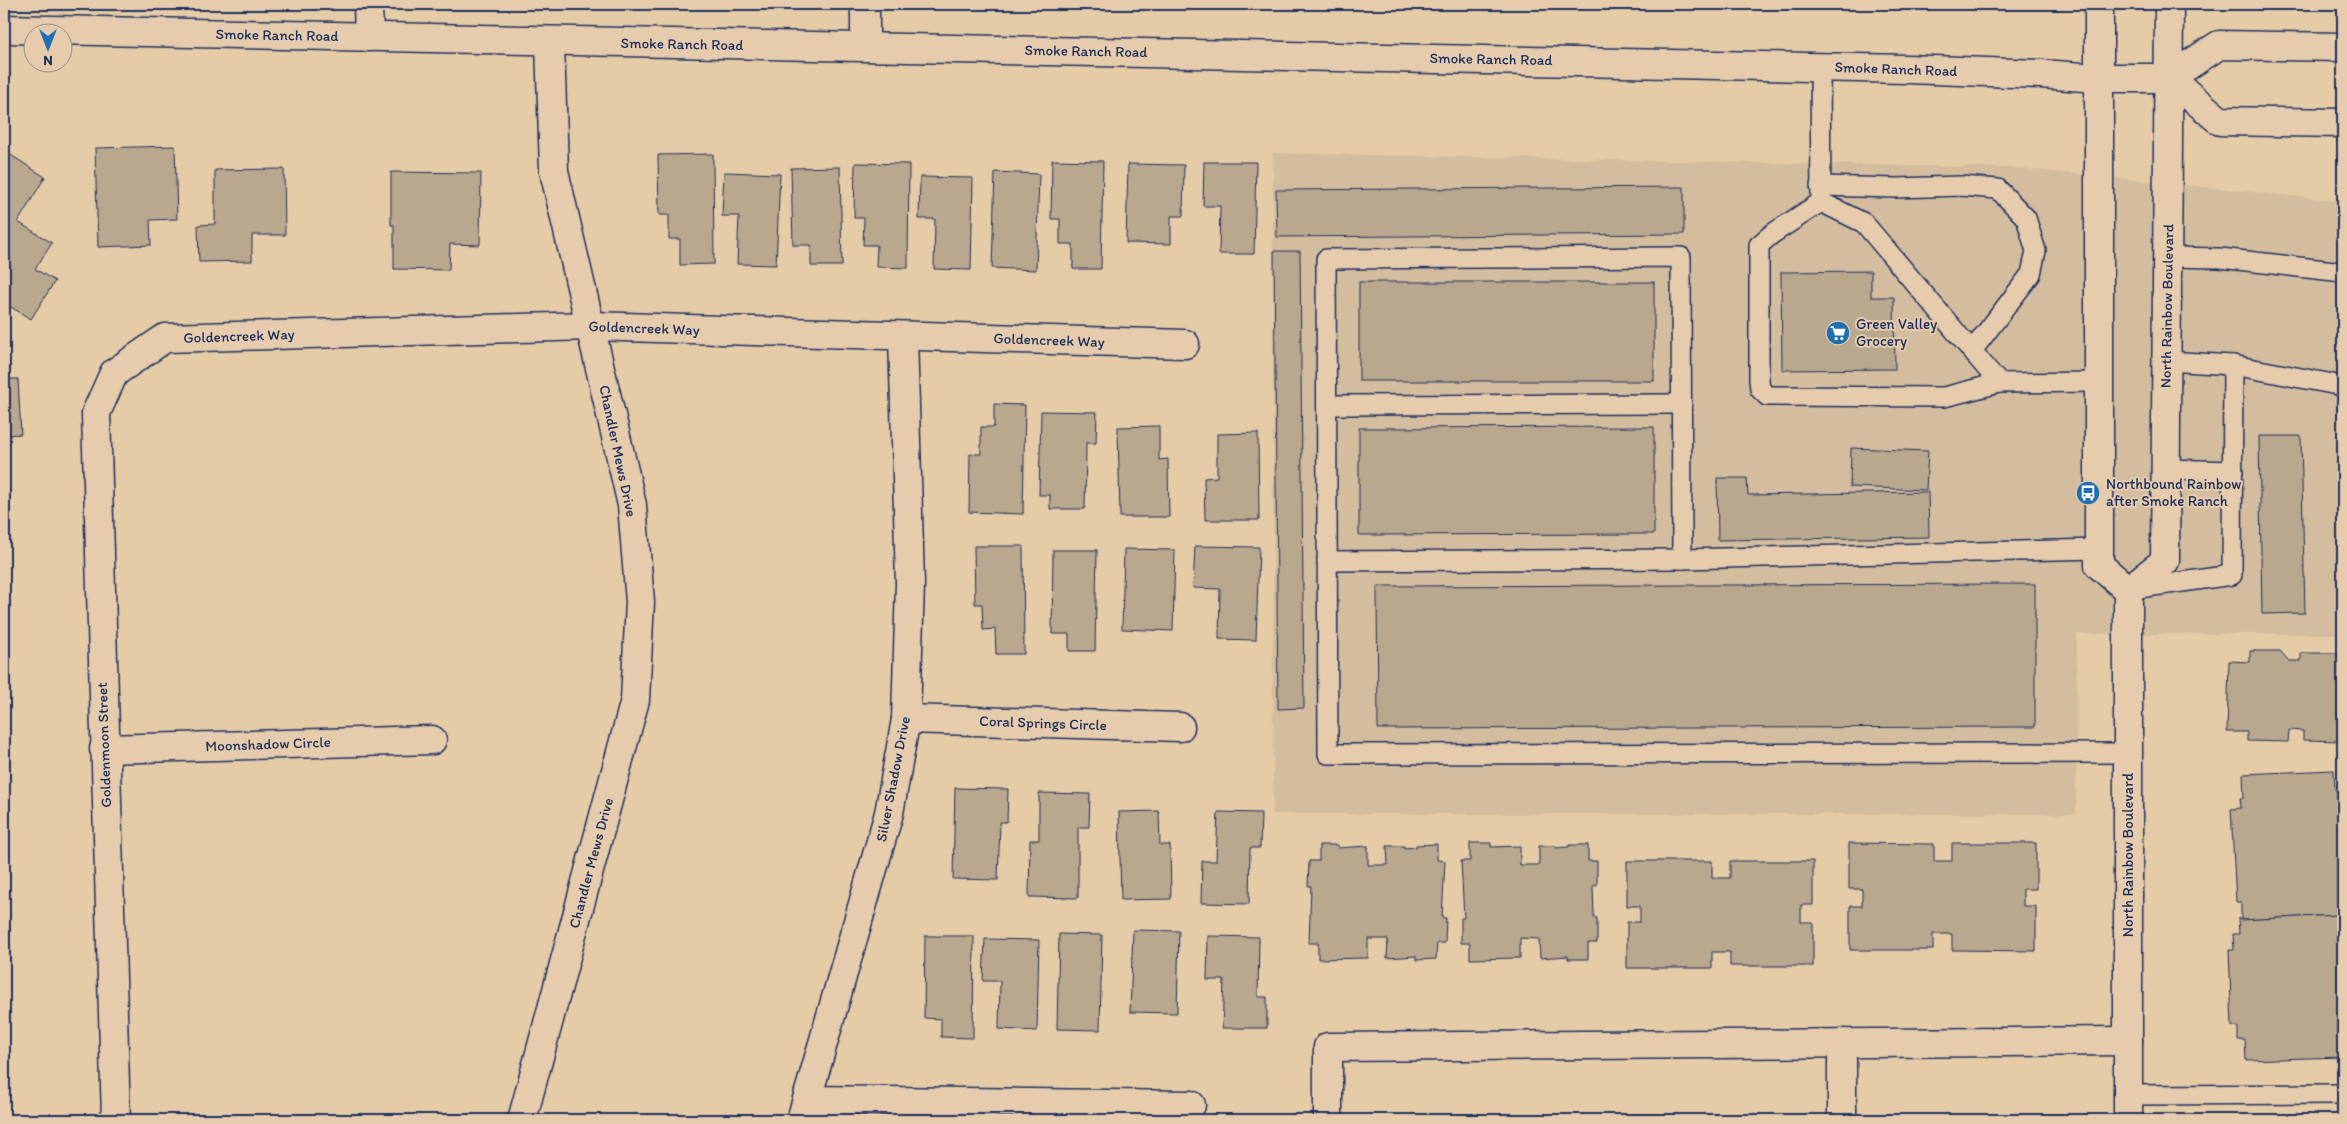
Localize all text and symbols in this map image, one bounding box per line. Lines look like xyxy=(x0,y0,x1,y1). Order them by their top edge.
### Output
north arrow xyxy=(22,22,72,72)
street label: Smoke Ranch Road xyxy=(215,25,339,45)
street label: Smoke Ranch Road xyxy=(620,34,744,54)
street label: Smoke Ranch Road xyxy=(1024,41,1148,61)
street label: Smoke Ranch Road xyxy=(1429,49,1553,69)
text: N xyxy=(43,52,53,69)
street label: Smoke Ranch Road xyxy=(1834,58,1958,80)
street label: North Rainbow Boulevard xyxy=(2157,223,2177,388)
place label: Green Valley Grocery xyxy=(1856,315,1937,350)
street label: Goldencreek Way xyxy=(588,317,700,339)
supermarket icon: Green Valley Grocery xyxy=(1825,320,1851,346)
street label: Goldencreek Way xyxy=(183,325,295,347)
street label: Goldencreek Way xyxy=(993,329,1105,351)
street label: Chandler Mews Drive xyxy=(595,383,641,519)
place label: Northbound Rainbow after Smoke Ranch xyxy=(2106,475,2241,510)
bus stop icon: Northbound Rainbow after Smoke Ranch xyxy=(2075,480,2101,506)
street label: Goldenmoon Street xyxy=(93,682,115,808)
street label: Coral Springs Circle xyxy=(979,712,1107,734)
street label: Silver Shadow Drive xyxy=(872,715,914,843)
street label: Moonshadow Circle xyxy=(205,733,331,755)
street label: North Rainbow Boulevard xyxy=(2119,772,2137,937)
street label: Chandler Mews Drive xyxy=(565,796,617,930)

